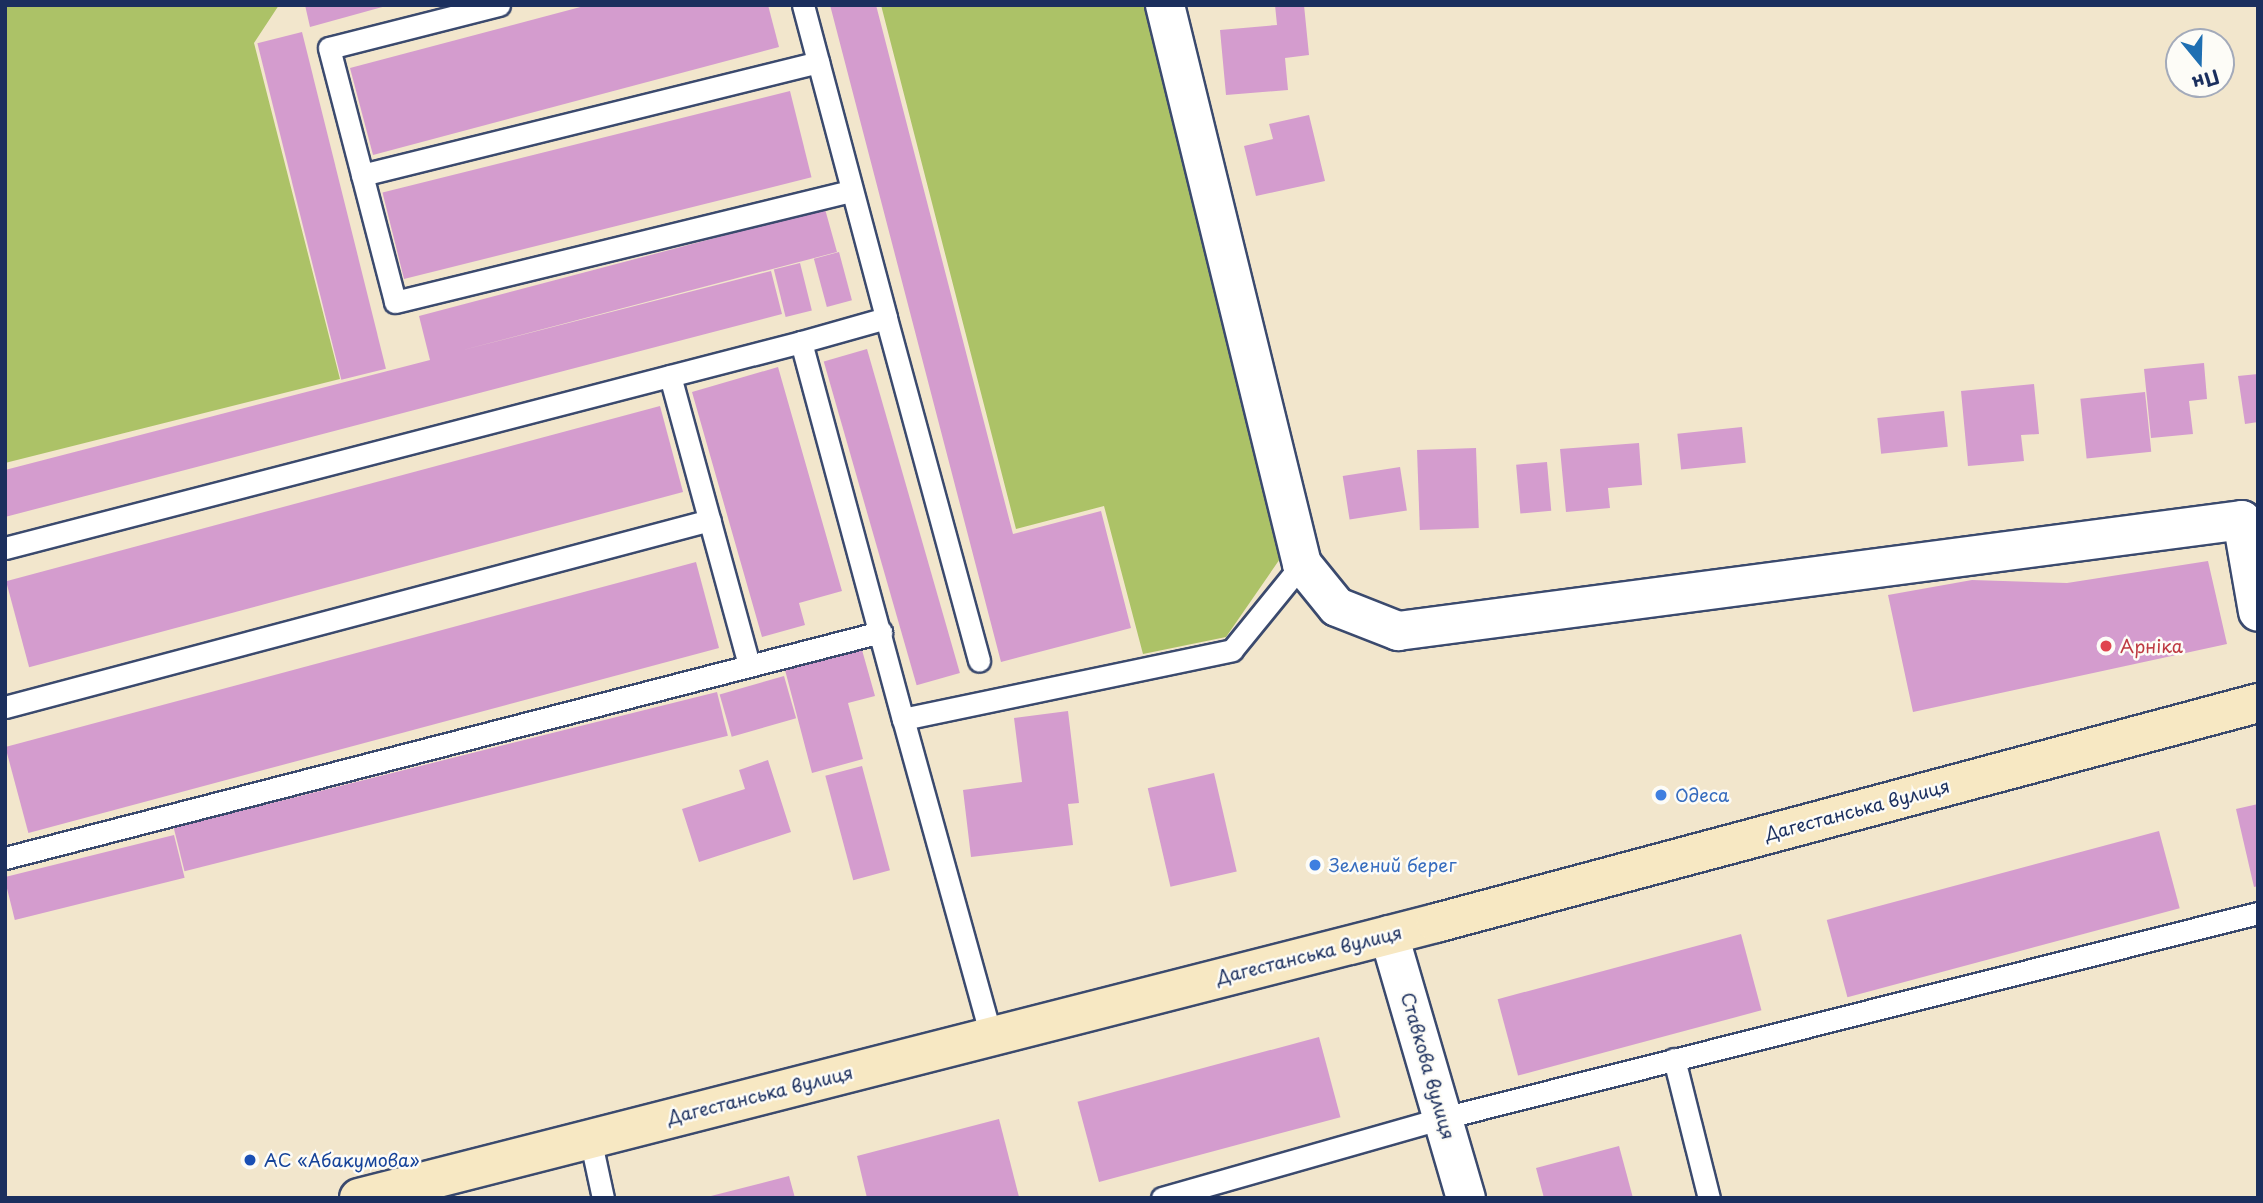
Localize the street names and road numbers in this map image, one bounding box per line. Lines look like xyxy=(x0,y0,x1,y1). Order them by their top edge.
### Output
street label: Дагестанська вулиця xyxy=(1762,775,1952,845)
street label: Дагестанська вулиця xyxy=(1214,921,1404,989)
street label: Ставкова вулиця xyxy=(1397,990,1459,1142)
street label: Дагестанська вулиця xyxy=(665,1061,855,1129)

